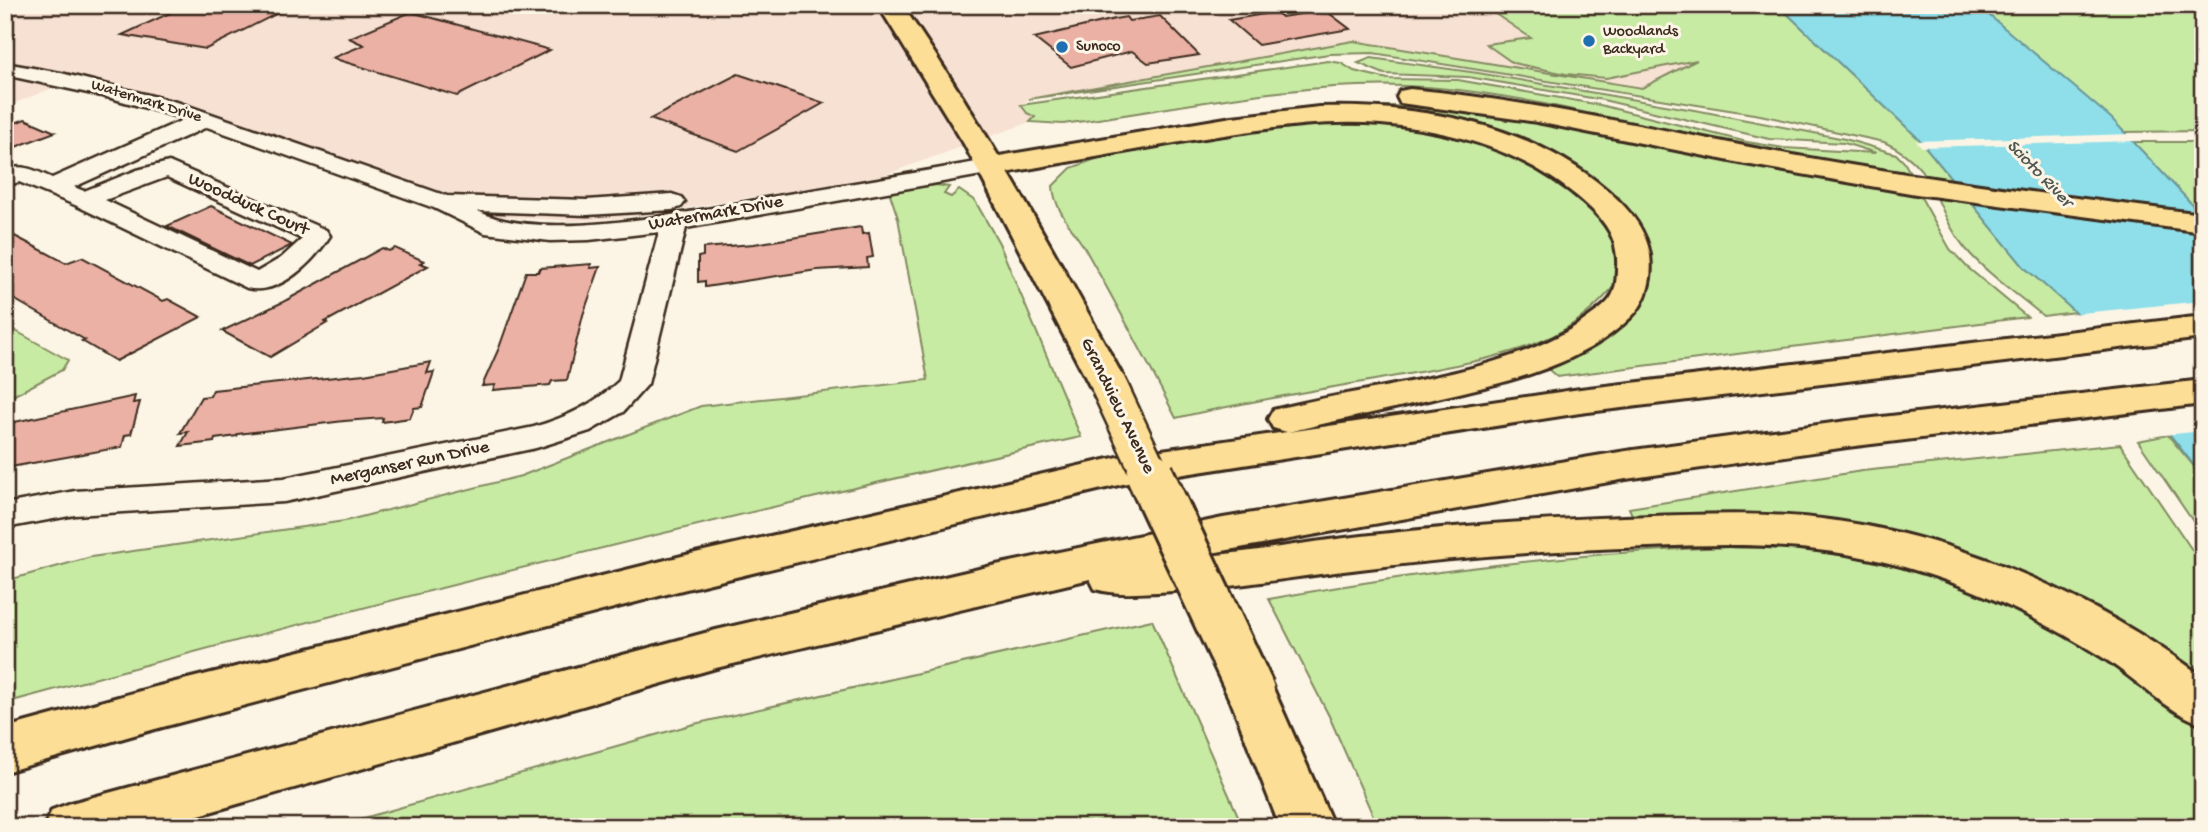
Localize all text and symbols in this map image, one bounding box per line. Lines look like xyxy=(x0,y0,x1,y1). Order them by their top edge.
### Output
place label: Woodlands Backyard xyxy=(1602,23,1679,60)
marker: Woodlands Backyard xyxy=(1581,33,1597,49)
place label: Sunoco xyxy=(1076,38,1121,57)
marker: Sunoco xyxy=(1054,39,1070,55)
street label: Watermark Drive xyxy=(88,76,204,128)
water label: Scioto River xyxy=(2002,136,2079,215)
street label: Woodduck Court xyxy=(184,168,314,243)
street label: Watermark Drive xyxy=(647,191,785,237)
street label: Grandview Avenue xyxy=(1074,334,1160,478)
street label: Merganser Run Drive xyxy=(328,436,492,492)

